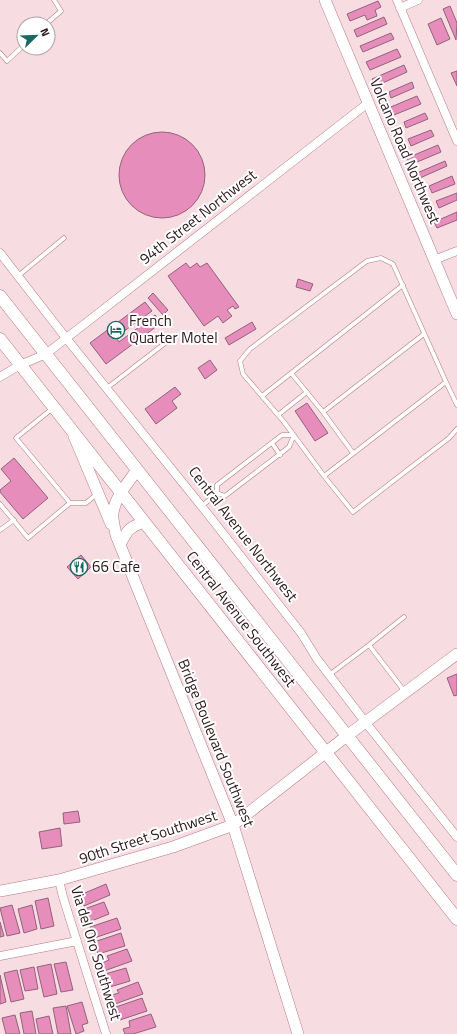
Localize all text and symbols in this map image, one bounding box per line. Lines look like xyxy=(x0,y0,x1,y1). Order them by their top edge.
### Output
north arrow xyxy=(16,16,56,56)
text: N xyxy=(36,25,54,39)
street label: Volcano Road Northwest xyxy=(364,74,447,228)
street label: 94th Street Northwest xyxy=(134,163,262,270)
place label: French Quarter Motel xyxy=(129,309,218,349)
hotel icon: French Quarter Motel xyxy=(106,320,126,340)
street label: Central Avenue Northwest xyxy=(183,461,304,607)
street label: Central Avenue Southwest xyxy=(181,546,302,692)
place label: 66 Cafe xyxy=(92,555,140,578)
restaurant icon: 66 Cafe xyxy=(69,557,89,577)
street label: Bridge Boulevard Southwest xyxy=(172,655,261,831)
street label: 90th Street Southwest xyxy=(76,803,220,870)
street label: Via del Oro Southwest xyxy=(65,883,128,1024)

